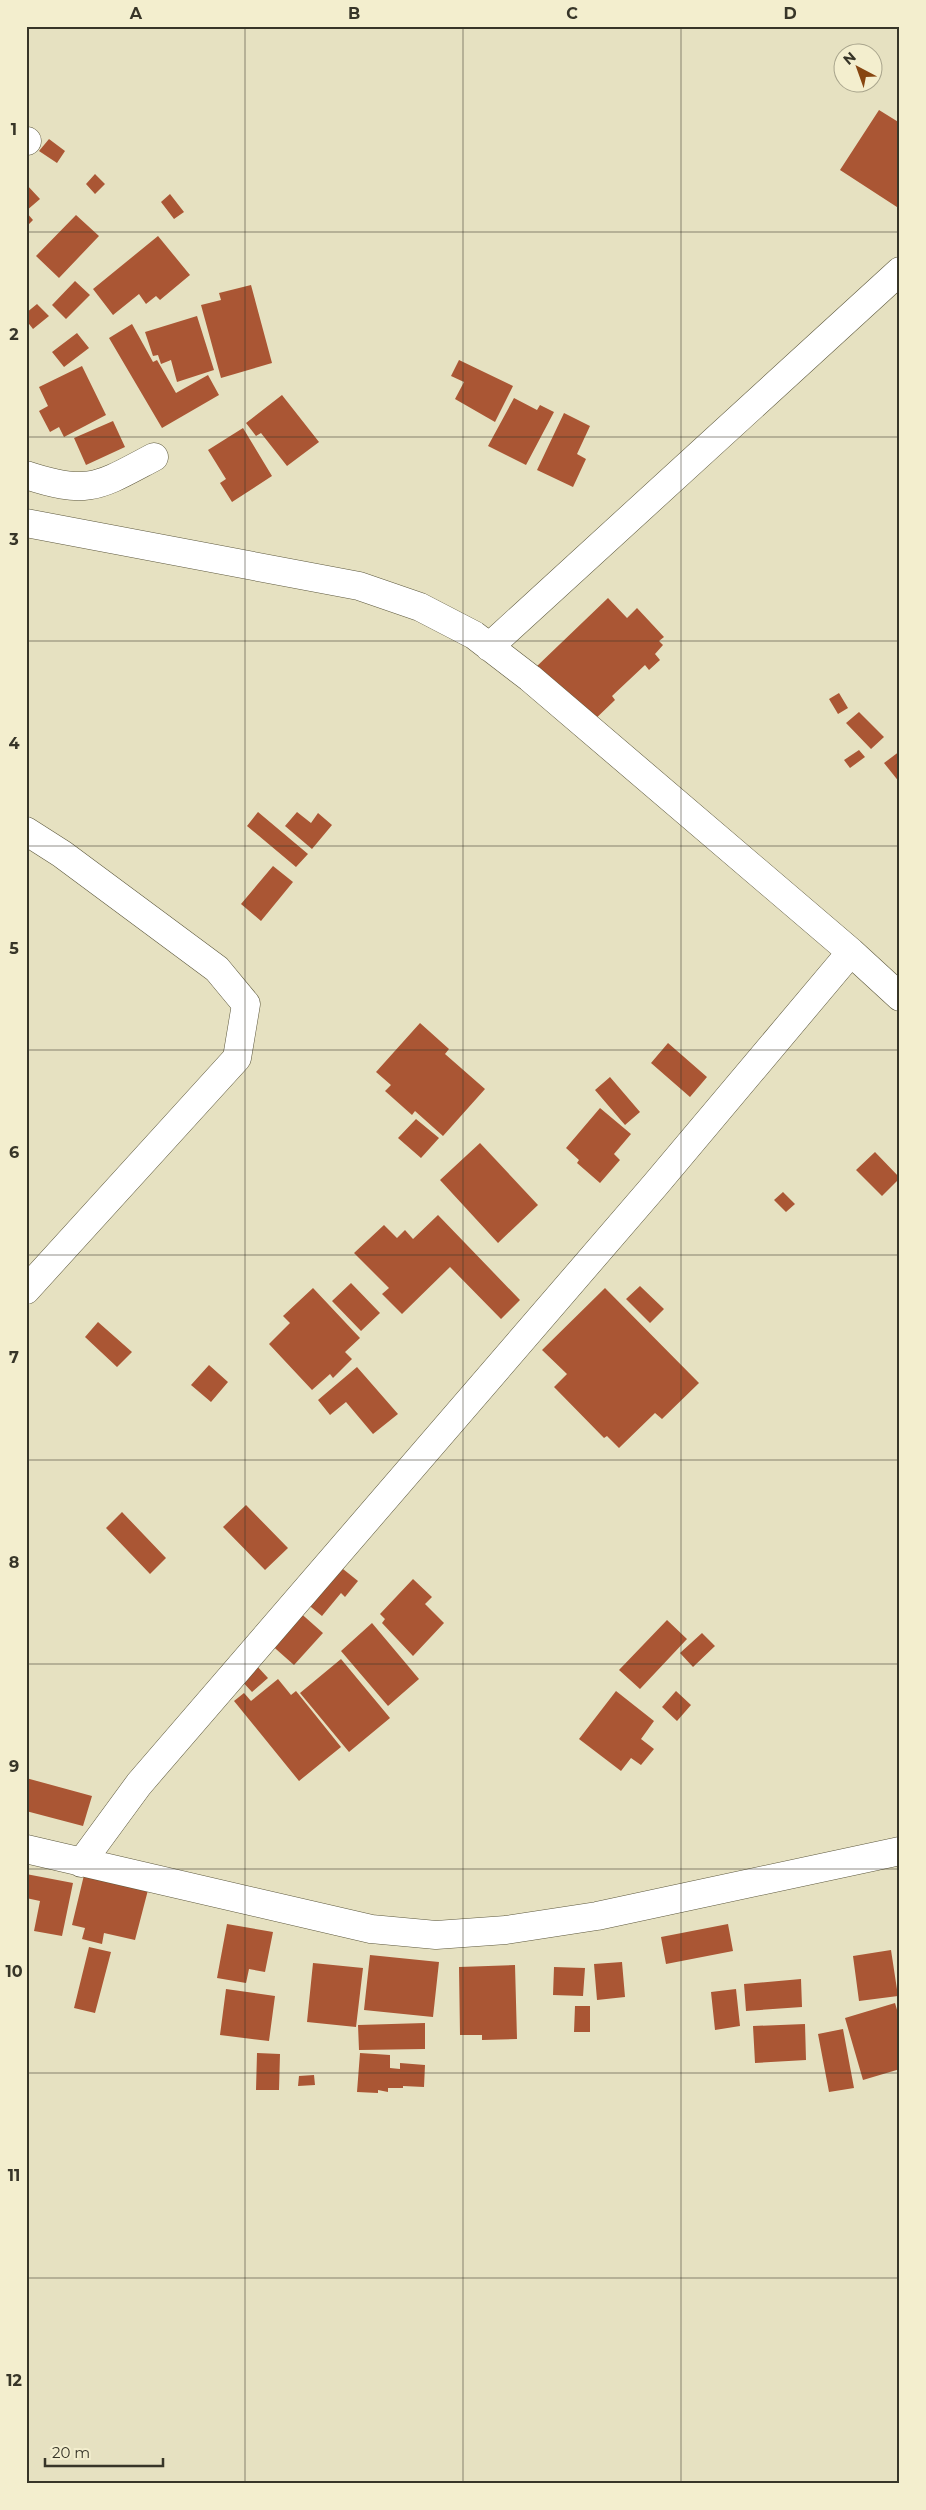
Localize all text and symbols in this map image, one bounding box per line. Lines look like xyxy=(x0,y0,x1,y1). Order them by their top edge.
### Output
text: A xyxy=(129,4,143,23)
text: B xyxy=(348,4,360,23)
text: C xyxy=(566,4,578,23)
text: D xyxy=(783,4,797,23)
north arrow xyxy=(834,42,884,92)
text: N xyxy=(839,48,860,69)
text: 1 xyxy=(11,120,17,139)
text: 2 xyxy=(9,325,19,344)
text: 3 xyxy=(8,530,19,549)
text: 4 xyxy=(8,734,20,753)
text: 5 xyxy=(9,939,19,958)
text: 6 xyxy=(9,1143,19,1162)
text: 7 xyxy=(9,1348,19,1367)
text: 8 xyxy=(9,1553,19,1572)
text: 9 xyxy=(9,1757,19,1776)
text: 10 xyxy=(5,1962,23,1981)
text: 11 xyxy=(8,2166,20,2185)
text: 12 xyxy=(6,2371,22,2390)
scale bar xyxy=(45,2435,162,2467)
text: 20 m xyxy=(52,2443,90,2462)

